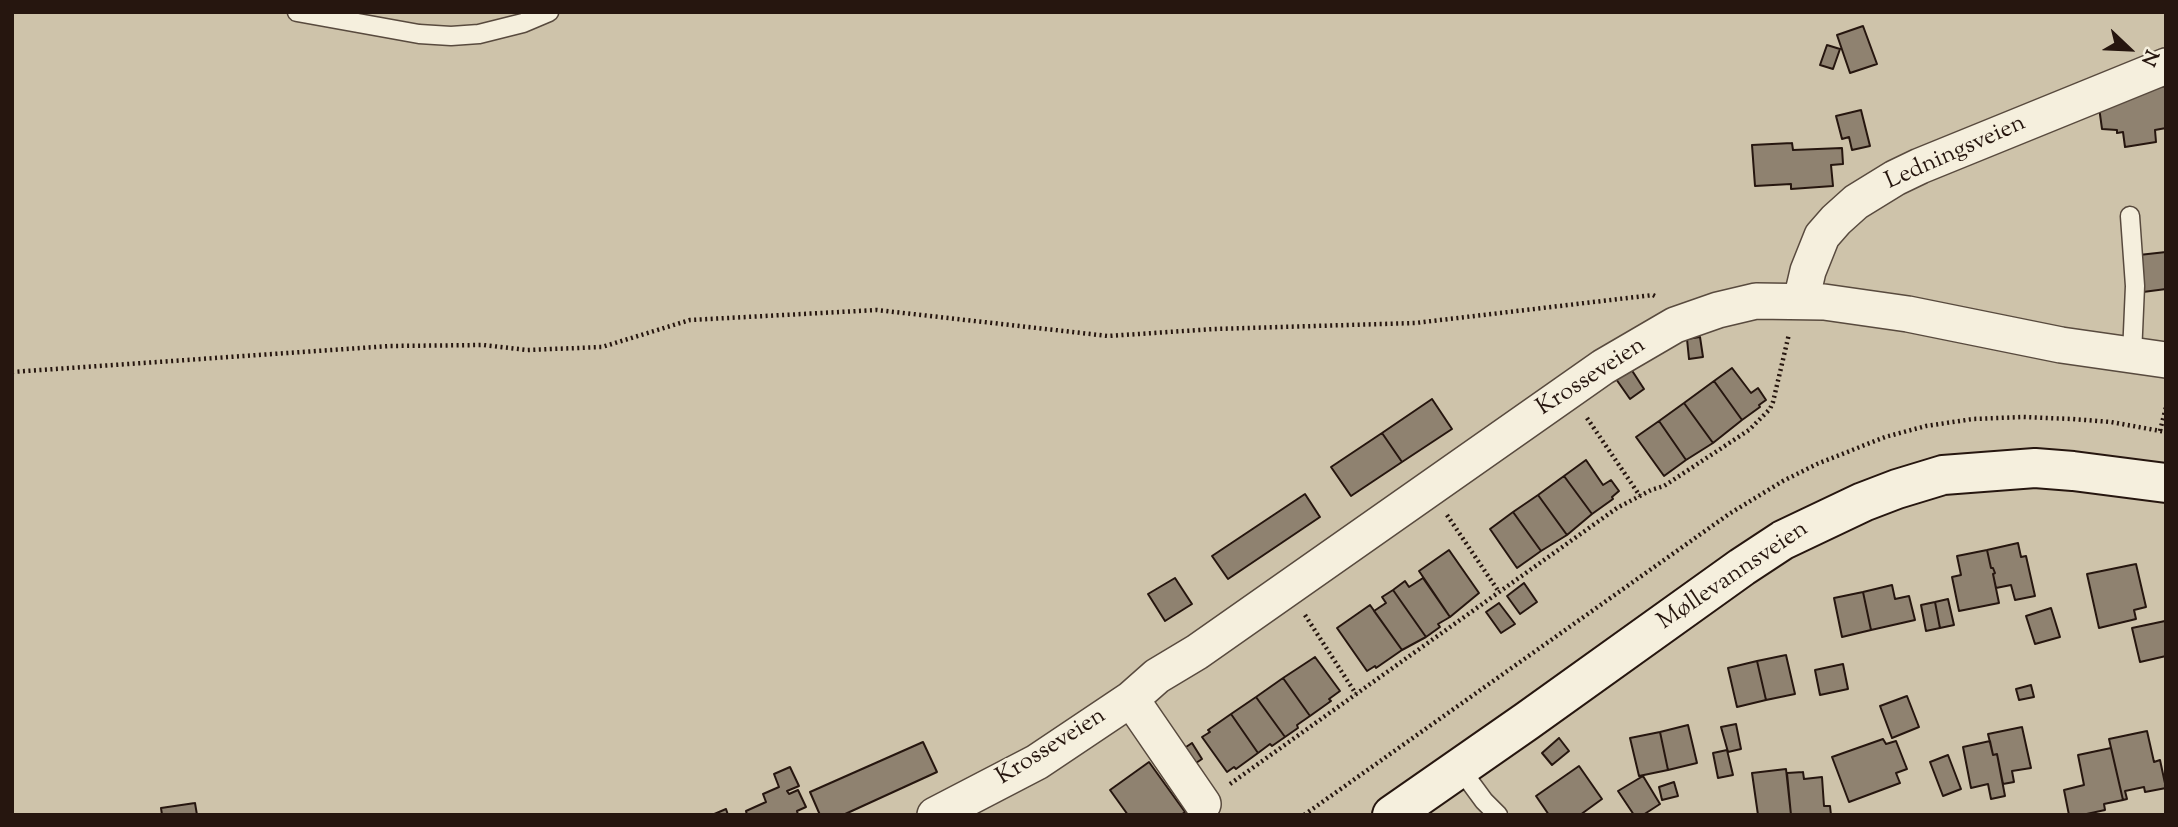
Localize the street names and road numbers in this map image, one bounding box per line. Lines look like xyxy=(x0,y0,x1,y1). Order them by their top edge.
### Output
street label: Ledningsveien xyxy=(1881,110,2031,198)
street label: Krosseveien xyxy=(1532,332,1652,424)
street label: Møllevannsveien xyxy=(1653,516,1815,638)
street label: Krosseveien xyxy=(992,703,1112,793)

